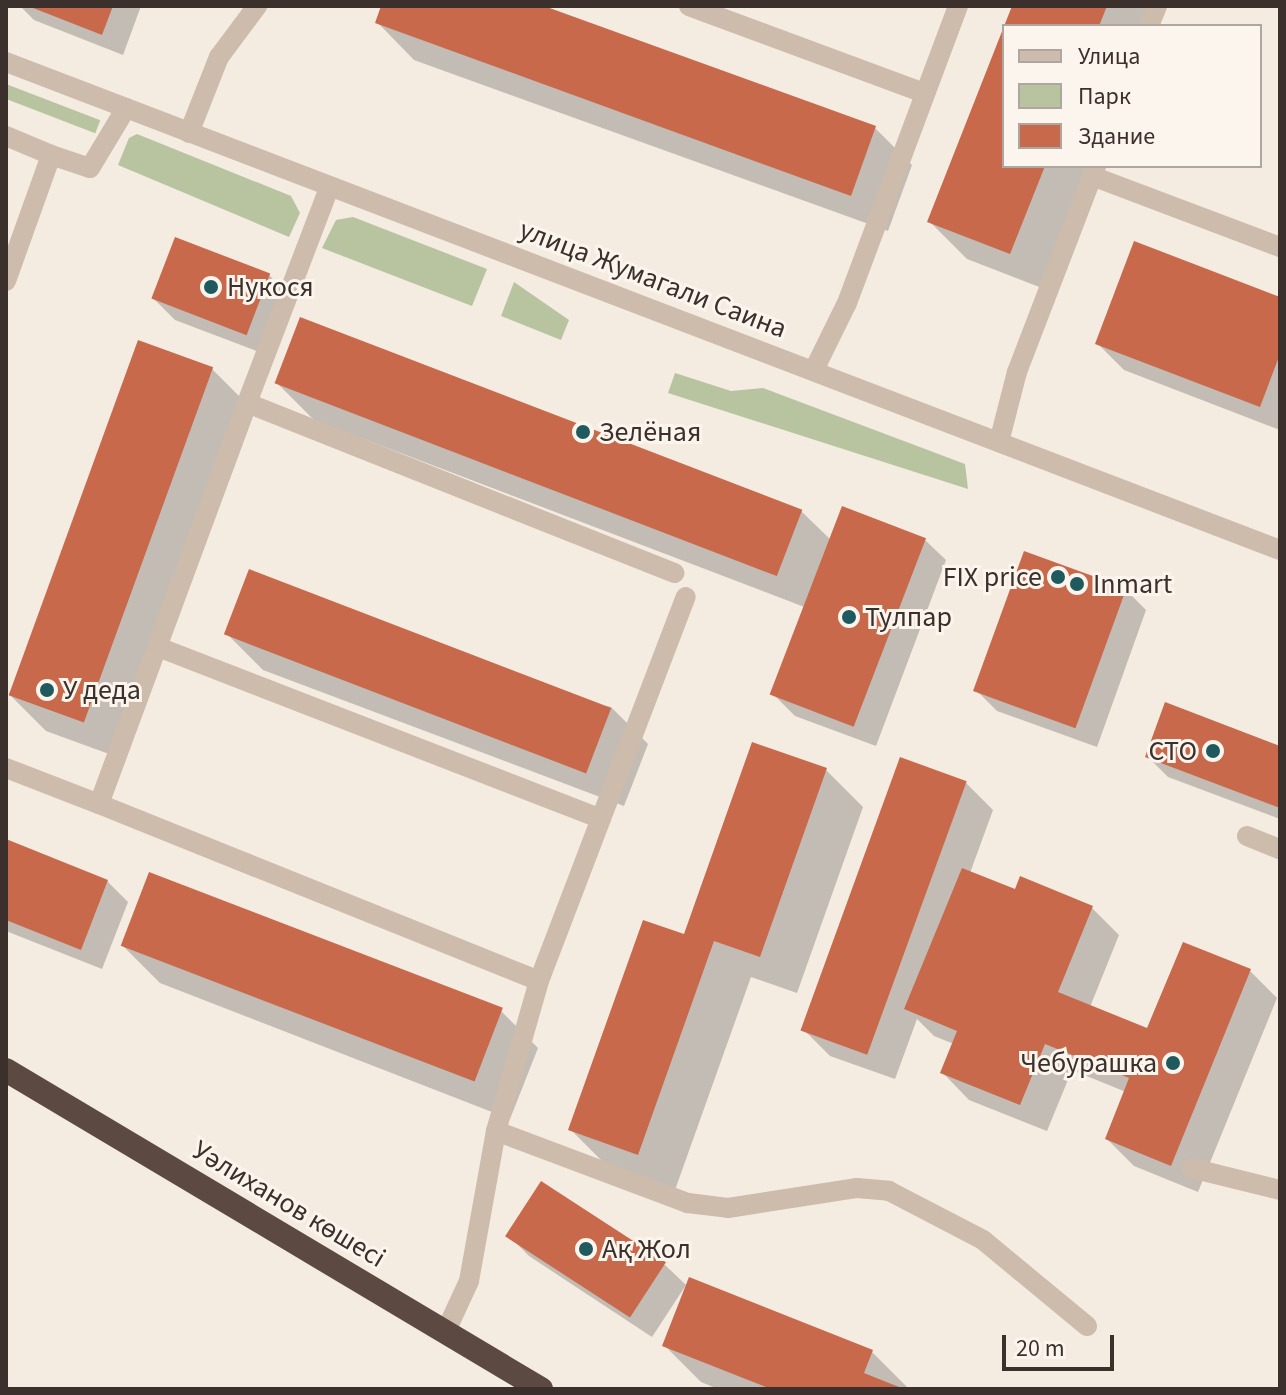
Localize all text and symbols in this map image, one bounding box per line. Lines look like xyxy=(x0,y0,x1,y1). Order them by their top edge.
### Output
legend xyxy=(1002,24,1262,168)
text: Улица xyxy=(1078,39,1140,74)
text: Парк xyxy=(1078,79,1131,114)
text: Здание xyxy=(1078,119,1155,154)
street label: улица Жумагали Саина xyxy=(515,213,791,345)
place label: Нукося xyxy=(227,270,314,304)
marker: Нукося xyxy=(202,278,220,296)
place label: Зелёная xyxy=(599,415,701,449)
marker: Зелёная xyxy=(574,423,592,441)
place label: FIX price xyxy=(943,560,1042,594)
place label: Inmart xyxy=(1093,567,1172,601)
marker: FIX price xyxy=(1049,568,1067,586)
marker: Inmart xyxy=(1068,575,1086,593)
place label: Тулпар xyxy=(865,600,952,634)
marker: Тулпар xyxy=(840,608,858,626)
place label: У деда xyxy=(63,673,141,707)
marker: У деда xyxy=(38,681,56,699)
place label: СТО xyxy=(1149,734,1197,768)
marker: СТО xyxy=(1204,742,1222,760)
place label: Чебурашка xyxy=(1020,1046,1157,1080)
marker: Чебурашка xyxy=(1164,1054,1182,1072)
street label: Уәлиханов көшесі xyxy=(186,1133,392,1275)
place label: Ақ Жол xyxy=(602,1232,691,1266)
marker: Ақ Жол xyxy=(577,1240,595,1258)
scale bar xyxy=(1006,1319,1118,1369)
text: 20 m xyxy=(1016,1331,1065,1366)

